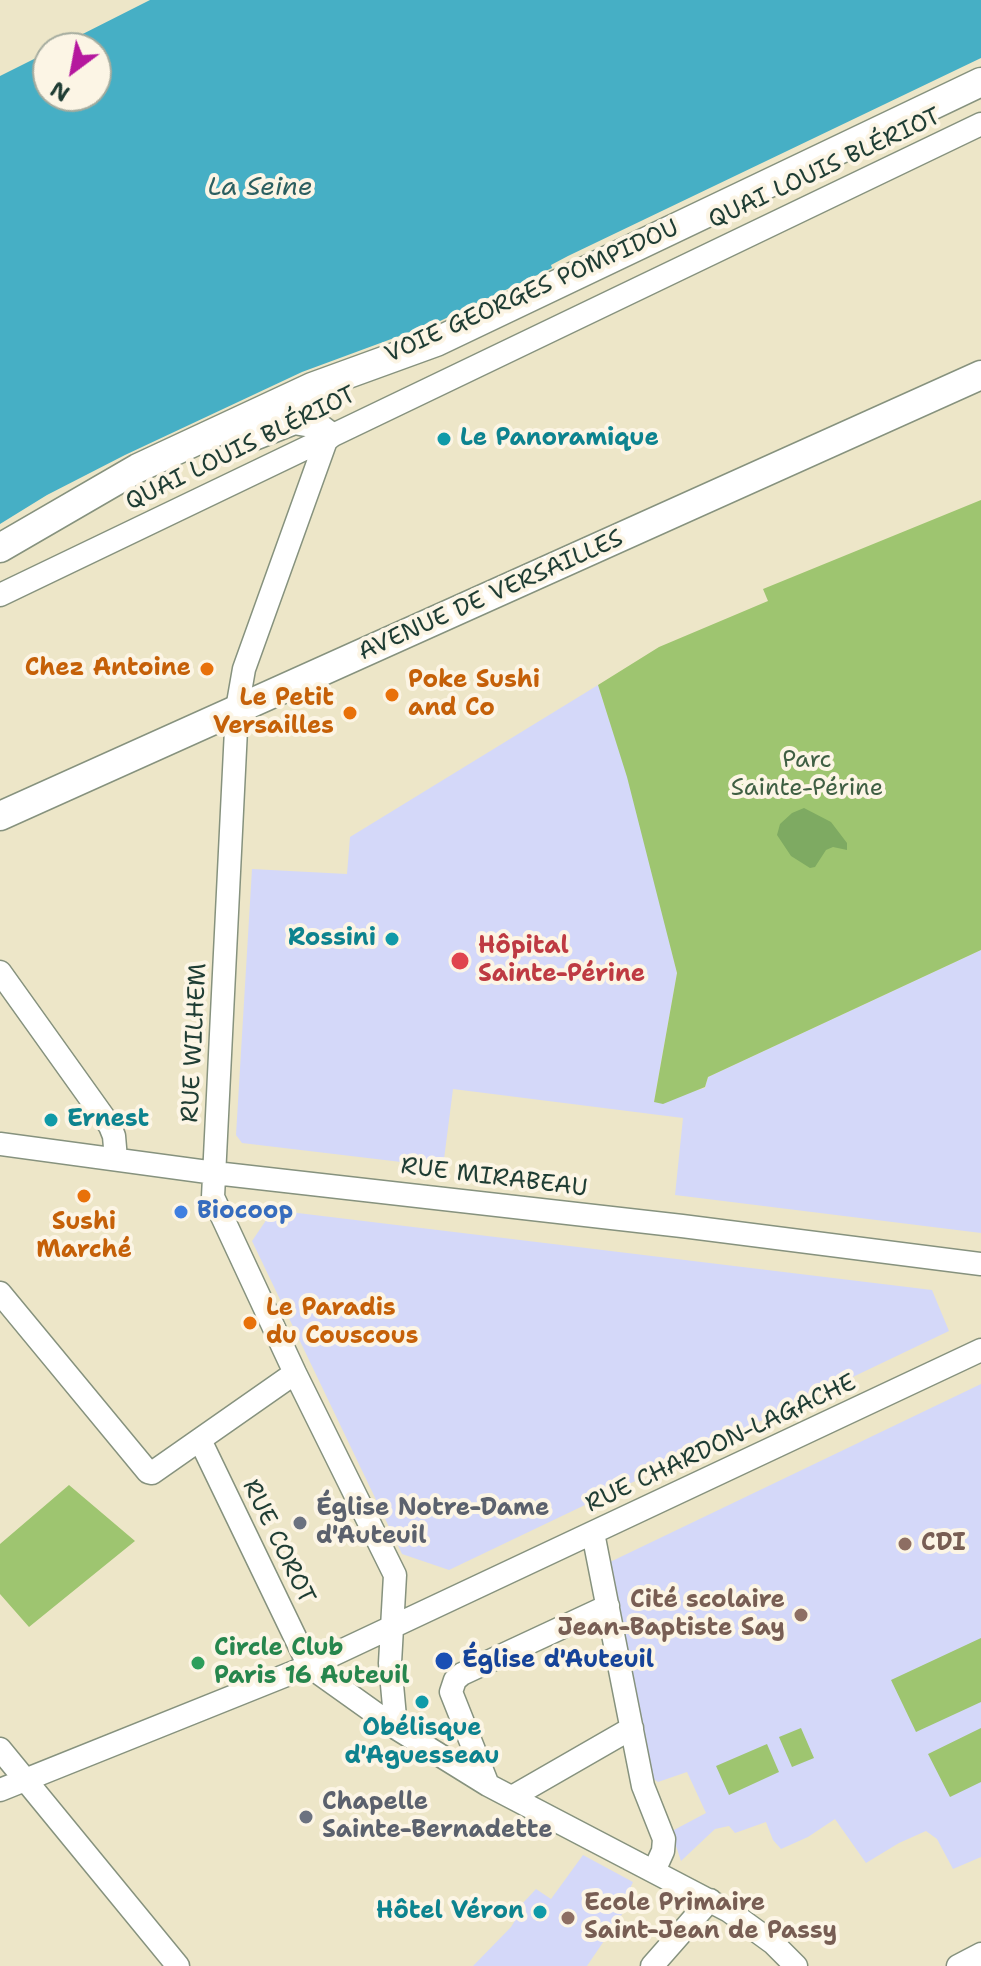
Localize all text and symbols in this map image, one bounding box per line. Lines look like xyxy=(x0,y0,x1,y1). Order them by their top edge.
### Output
north arrow xyxy=(32,32,112,112)
text: N xyxy=(45,74,75,108)
street label: QUAI LOUIS BLÉRIOT xyxy=(704,103,946,235)
water label: La Seine xyxy=(207,172,313,204)
street label: VOIE GEORGES POMPIDOU xyxy=(381,214,683,370)
street label: QUAI LOUIS BLÉRIOT xyxy=(121,381,361,517)
place label: Le Panoramique xyxy=(460,425,659,453)
marker: Le Panoramique xyxy=(435,430,453,448)
street label: AVENUE DE VERSAILLES xyxy=(354,525,628,667)
place label: Chez Antoine xyxy=(25,655,191,683)
marker: Chez Antoine xyxy=(198,660,216,678)
place label: Poke Sushi and Co xyxy=(408,667,540,723)
place label: Le Petit Versailles xyxy=(213,685,334,741)
marker: Poke Sushi and Co xyxy=(383,686,401,704)
marker: Le Petit Versailles xyxy=(341,704,359,722)
park label: Parc Sainte-Périne xyxy=(731,747,883,803)
place label: Rossini xyxy=(288,925,376,953)
marker: Rossini xyxy=(383,930,401,948)
place label: Hôpital Sainte-Périne xyxy=(478,933,645,989)
marker: Hôpital Sainte-Périne xyxy=(449,950,471,972)
street label: RUE WILHEM xyxy=(176,963,214,1123)
place label: Ernest xyxy=(67,1106,149,1134)
marker: Ernest xyxy=(42,1111,60,1129)
street label: RUE MIRABEAU xyxy=(399,1152,589,1204)
marker: Sushi Marché xyxy=(75,1187,93,1205)
place label: Biocoop xyxy=(197,1198,293,1226)
marker: Biocoop xyxy=(172,1203,190,1221)
place label: Sushi Marché xyxy=(36,1209,132,1265)
place label: Le Paradis du Couscous xyxy=(266,1295,418,1351)
marker: Le Paradis du Couscous xyxy=(241,1314,259,1332)
street label: RUE CHARDON-LAGACHE xyxy=(581,1369,861,1519)
street label: RUE COROT xyxy=(236,1475,320,1609)
place label: Église Notre-Dame d'Auteuil xyxy=(316,1495,549,1551)
marker: Église Notre-Dame d'Auteuil xyxy=(291,1514,309,1532)
place label: CDI xyxy=(921,1530,966,1558)
marker: CDI xyxy=(896,1535,914,1553)
place label: Cité scolaire Jean-Baptiste Say xyxy=(557,1587,785,1643)
marker: Cité scolaire Jean-Baptiste Say xyxy=(792,1606,810,1624)
place label: Circle Club Paris 16 Auteuil xyxy=(214,1635,410,1691)
place label: Église d'Auteuil xyxy=(462,1647,654,1675)
marker: Église d'Auteuil xyxy=(433,1650,455,1672)
marker: Circle Club Paris 16 Auteuil xyxy=(189,1654,207,1672)
marker: Obélisque d'Aguesseau xyxy=(413,1693,431,1711)
place label: Obélisque d'Aguesseau xyxy=(344,1715,500,1771)
place label: Chapelle Sainte-Bernadette xyxy=(322,1789,553,1845)
marker: Chapelle Sainte-Bernadette xyxy=(297,1808,315,1826)
place label: Ecole Primaire Saint-Jean de Passy xyxy=(584,1890,837,1946)
place label: Hôtel Véron xyxy=(376,1898,524,1926)
marker: Hôtel Véron xyxy=(531,1903,549,1921)
marker: Ecole Primaire Saint-Jean de Passy xyxy=(559,1909,577,1927)

